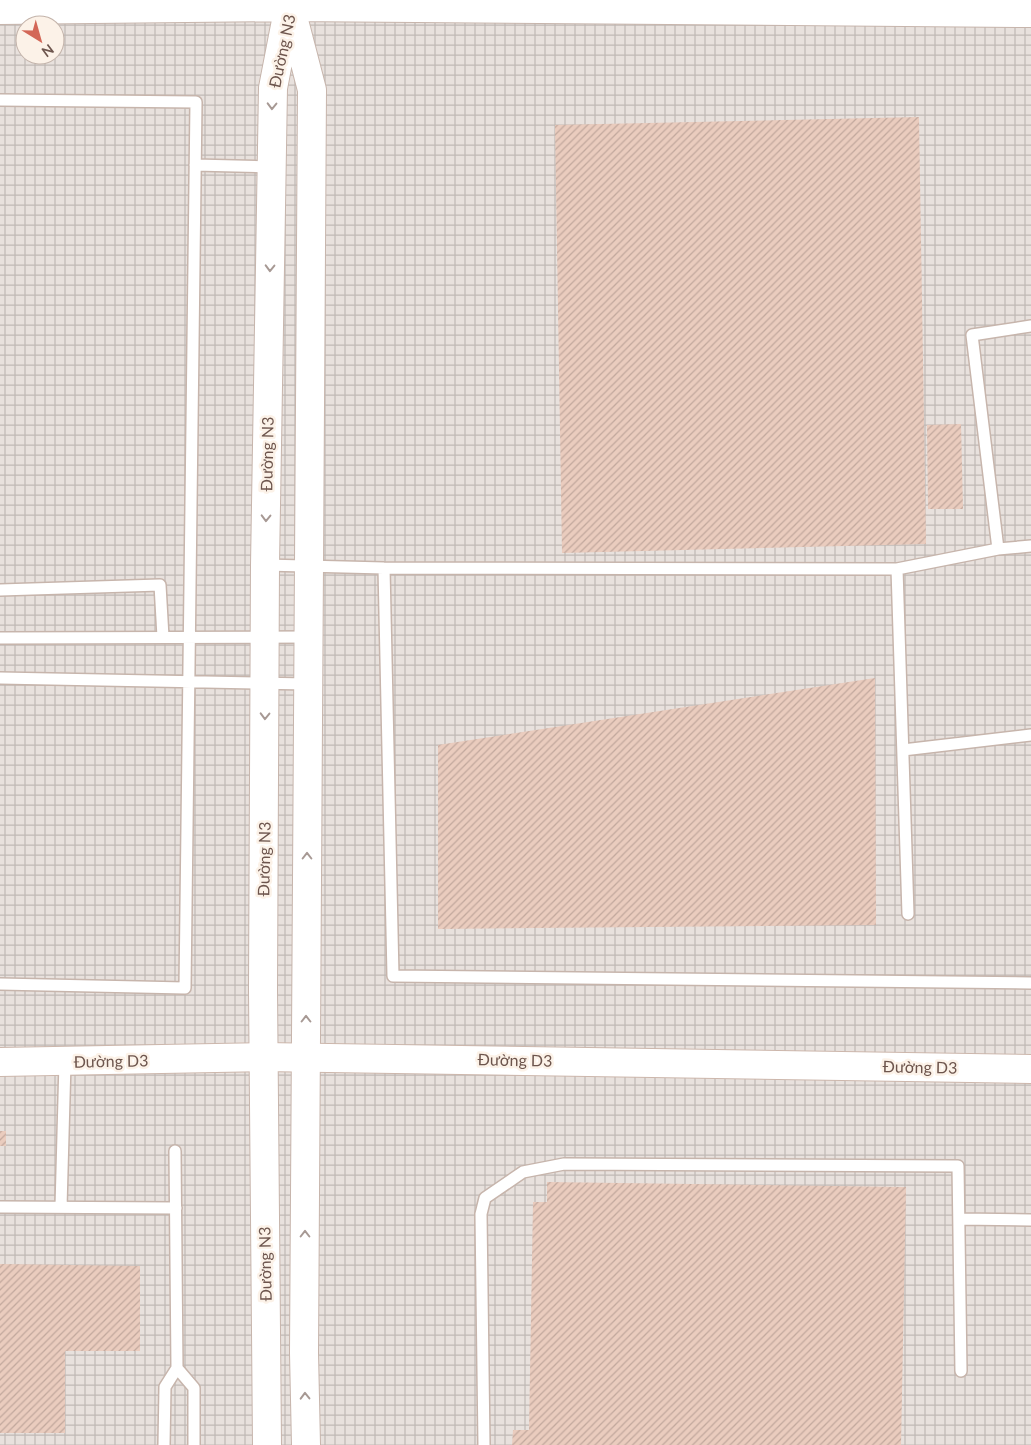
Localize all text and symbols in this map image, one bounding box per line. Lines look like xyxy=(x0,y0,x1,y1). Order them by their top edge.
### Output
street label: Đường N3 xyxy=(264,12,299,89)
north arrow xyxy=(15,15,65,65)
text: N xyxy=(39,41,58,61)
one-way arrow xyxy=(267,102,277,110)
one-way arrow xyxy=(265,265,275,273)
street label: Đường N3 xyxy=(256,416,277,492)
one-way arrow xyxy=(261,515,271,523)
one-way arrow xyxy=(260,712,270,720)
street label: Đường N3 xyxy=(253,821,274,897)
one-way arrow xyxy=(302,852,312,860)
one-way arrow xyxy=(301,1015,311,1022)
street label: Đường D3 xyxy=(477,1049,553,1070)
street label: Đường D3 xyxy=(73,1050,149,1071)
street label: Đường D3 xyxy=(882,1056,958,1077)
street label: Đường N3 xyxy=(254,1226,275,1302)
one-way arrow xyxy=(300,1230,310,1238)
one-way arrow xyxy=(300,1392,310,1400)

